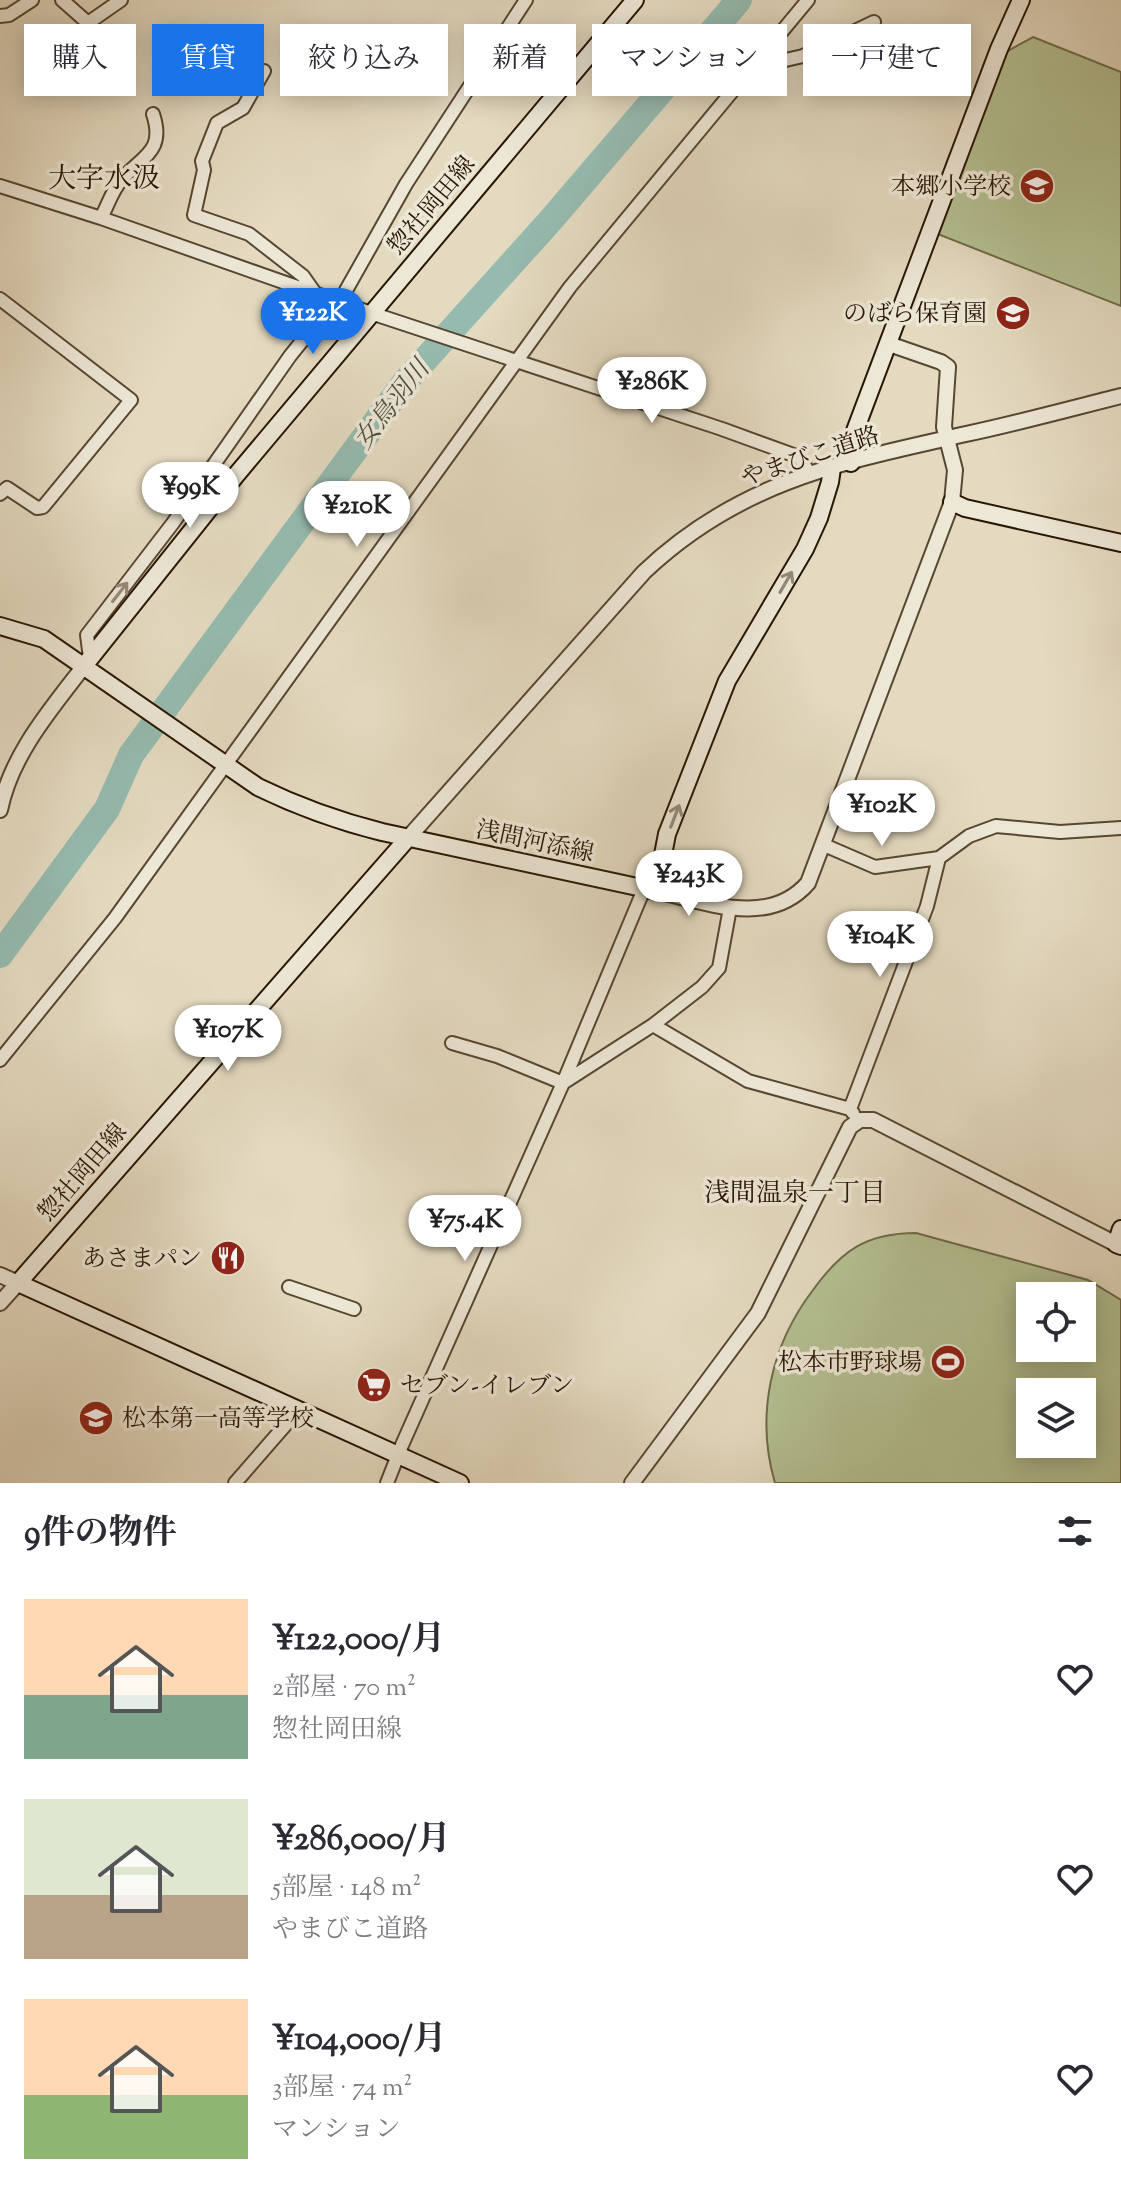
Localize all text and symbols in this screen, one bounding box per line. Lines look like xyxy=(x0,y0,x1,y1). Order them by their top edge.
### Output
chip: 購入 xyxy=(24,24,136,96)
chip: 賃貸 xyxy=(152,24,264,96)
chip: 絞り込み xyxy=(280,24,448,96)
chip: 新着 xyxy=(464,24,576,96)
chip: マンション xyxy=(592,24,787,96)
chip: 一戸建て xyxy=(803,24,971,96)
street label: 惣社岡田線 xyxy=(381,149,484,263)
district label: 大字水汲 xyxy=(48,160,160,200)
school or university icon: 本郷小学校 xyxy=(1018,167,1056,205)
place label: 本郷小学校 xyxy=(891,171,1011,205)
pin: ¥122K xyxy=(257,288,369,356)
school or university icon: のばら保育園 xyxy=(994,294,1032,332)
text: ¥122K xyxy=(279,295,347,332)
place label: のばら保育園 xyxy=(843,298,987,332)
water label: 女鳥羽川 xyxy=(346,351,441,458)
pin: ¥286K xyxy=(596,357,708,425)
text: ¥286K xyxy=(615,364,689,401)
street label: やまびこ道路 xyxy=(737,419,884,496)
pin: ¥99K xyxy=(143,462,237,530)
text: ¥99K xyxy=(160,469,220,506)
pin: ¥210K xyxy=(301,481,413,549)
text: ¥210K xyxy=(322,488,392,525)
one-way arrow xyxy=(778,571,794,594)
one-way arrow xyxy=(112,582,129,603)
pin: ¥102K xyxy=(826,780,938,848)
text: ¥102K xyxy=(847,787,917,824)
one-way arrow xyxy=(669,804,683,829)
street label: 浅間河添線 xyxy=(472,814,597,872)
pin: ¥243K xyxy=(633,850,745,918)
text: ¥243K xyxy=(653,857,725,894)
pin: ¥104K xyxy=(824,911,936,979)
text: ¥104K xyxy=(845,918,915,955)
pin: ¥107K xyxy=(172,1005,284,1073)
text: ¥107K xyxy=(193,1012,263,1049)
street label: 惣社岡田線 xyxy=(31,1117,136,1230)
district label: 浅間温泉一丁目 xyxy=(704,1176,886,1213)
pin: ¥75.4K xyxy=(400,1195,530,1263)
text: ¥75.4K xyxy=(426,1202,504,1239)
restaurant icon: あさまパン xyxy=(209,1239,247,1277)
place label: あさまパン xyxy=(82,1243,202,1277)
map controls xyxy=(1016,1282,1096,1458)
button: locate xyxy=(1016,1282,1096,1362)
sports icon: 松本市野球場 xyxy=(929,1343,967,1381)
place label: 松本市野球場 xyxy=(778,1347,922,1381)
supermarket icon: セブン-イレブン xyxy=(355,1366,393,1404)
place label: セブン-イレブン xyxy=(400,1370,574,1404)
button: layers xyxy=(1016,1378,1096,1458)
school or university icon: 松本第一高等学校 xyxy=(77,1399,115,1437)
place label: 松本第一高等学校 xyxy=(122,1403,314,1437)
icon: filters xyxy=(1053,1509,1097,1553)
text: 9件の物件 xyxy=(24,1510,177,1559)
text: ¥122,000/月 xyxy=(272,1616,445,1665)
icon: home xyxy=(88,1631,184,1727)
icon: heart xyxy=(1053,1657,1097,1701)
text: 2部屋 · 70 m² xyxy=(272,1670,416,1707)
text: 惣社岡田線 xyxy=(272,1712,402,1749)
text: ¥286,000/月 xyxy=(272,1816,451,1865)
icon: home xyxy=(88,1831,184,1927)
icon: heart xyxy=(1053,1857,1097,1901)
text: 5部屋 · 148 m² xyxy=(272,1870,421,1907)
text: やまびこ道路 xyxy=(272,1912,428,1949)
text: ¥104,000/月 xyxy=(272,2016,447,2065)
icon: home xyxy=(88,2031,184,2127)
icon: heart xyxy=(1053,2057,1097,2101)
text: 3部屋 · 74 m² xyxy=(272,2070,412,2107)
text: マンション xyxy=(272,2112,401,2149)

